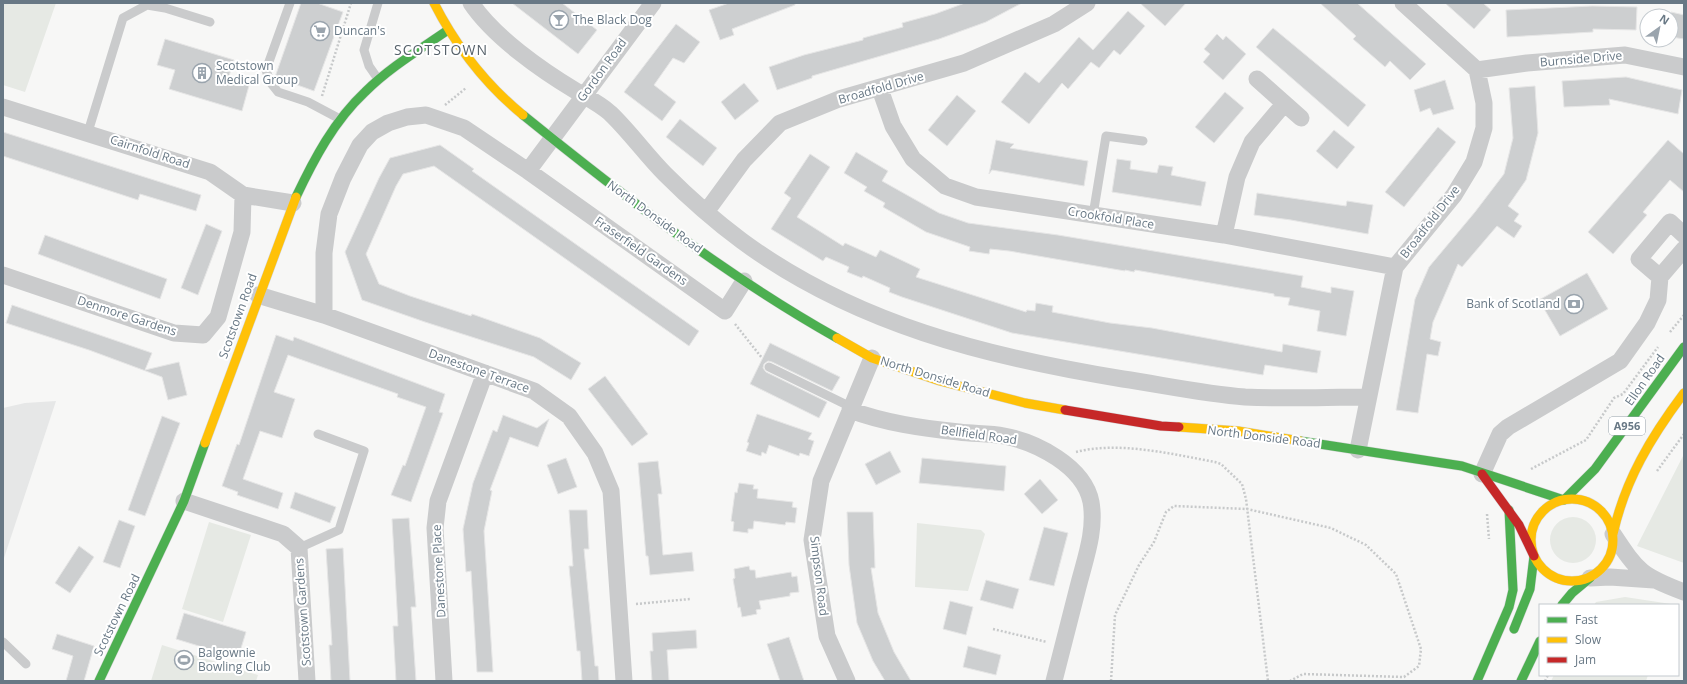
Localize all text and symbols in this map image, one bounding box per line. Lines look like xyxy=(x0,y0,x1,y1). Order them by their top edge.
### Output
north arrow xyxy=(1639,8,1679,48)
bar icon: The Black Dog xyxy=(548,9,570,31)
text: N xyxy=(1657,10,1673,28)
place label: The Black Dog xyxy=(573,11,652,28)
supermarket icon: Duncan's xyxy=(309,20,331,42)
place label: Duncan's xyxy=(334,22,386,39)
street label: Gordon Road xyxy=(573,35,630,105)
district label: SCOTSTOWN xyxy=(394,40,488,59)
street label: Burnside Drive xyxy=(1539,46,1623,71)
place label: Scotstown Medical Group xyxy=(216,57,298,88)
building icon: Scotstown Medical Group xyxy=(191,62,213,84)
street label: Broadfold Drive xyxy=(836,67,926,108)
street label: Cairnfold Road xyxy=(108,131,192,172)
street label: North Donside Road xyxy=(604,176,706,257)
street label: Broadfold Drive xyxy=(1396,182,1464,262)
street label: Crookfold Place xyxy=(1067,202,1156,233)
street label: Fraserfield Gardens xyxy=(591,212,691,289)
street label: Scotstown Road xyxy=(214,271,261,361)
street label: Denmore Gardens xyxy=(75,291,179,340)
bank icon: Bank of Scotland xyxy=(1563,293,1585,315)
place label: Bank of Scotland xyxy=(1466,295,1560,312)
street label: Danestone Terrace xyxy=(426,344,532,397)
street label: Ellon Road xyxy=(1621,351,1668,409)
street label: North Donside Road xyxy=(878,352,992,401)
road number: A956 xyxy=(1609,417,1645,435)
street label: Bellfield Road xyxy=(940,421,1018,448)
street label: North Donside Road xyxy=(1207,421,1322,452)
street label: Danestone Place xyxy=(428,524,449,618)
street label: Simpson Road xyxy=(806,535,833,617)
street label: Scotstown Gardens xyxy=(290,557,315,667)
street label: Scotstown Road xyxy=(89,571,144,659)
legend xyxy=(1539,604,1679,676)
text: Fast xyxy=(1575,611,1598,628)
text: Slow xyxy=(1575,631,1602,648)
place label: Balgownie Bowling Club xyxy=(198,644,271,675)
sports icon: Balgownie Bowling Club xyxy=(173,649,195,671)
text: Jam xyxy=(1574,651,1596,668)

